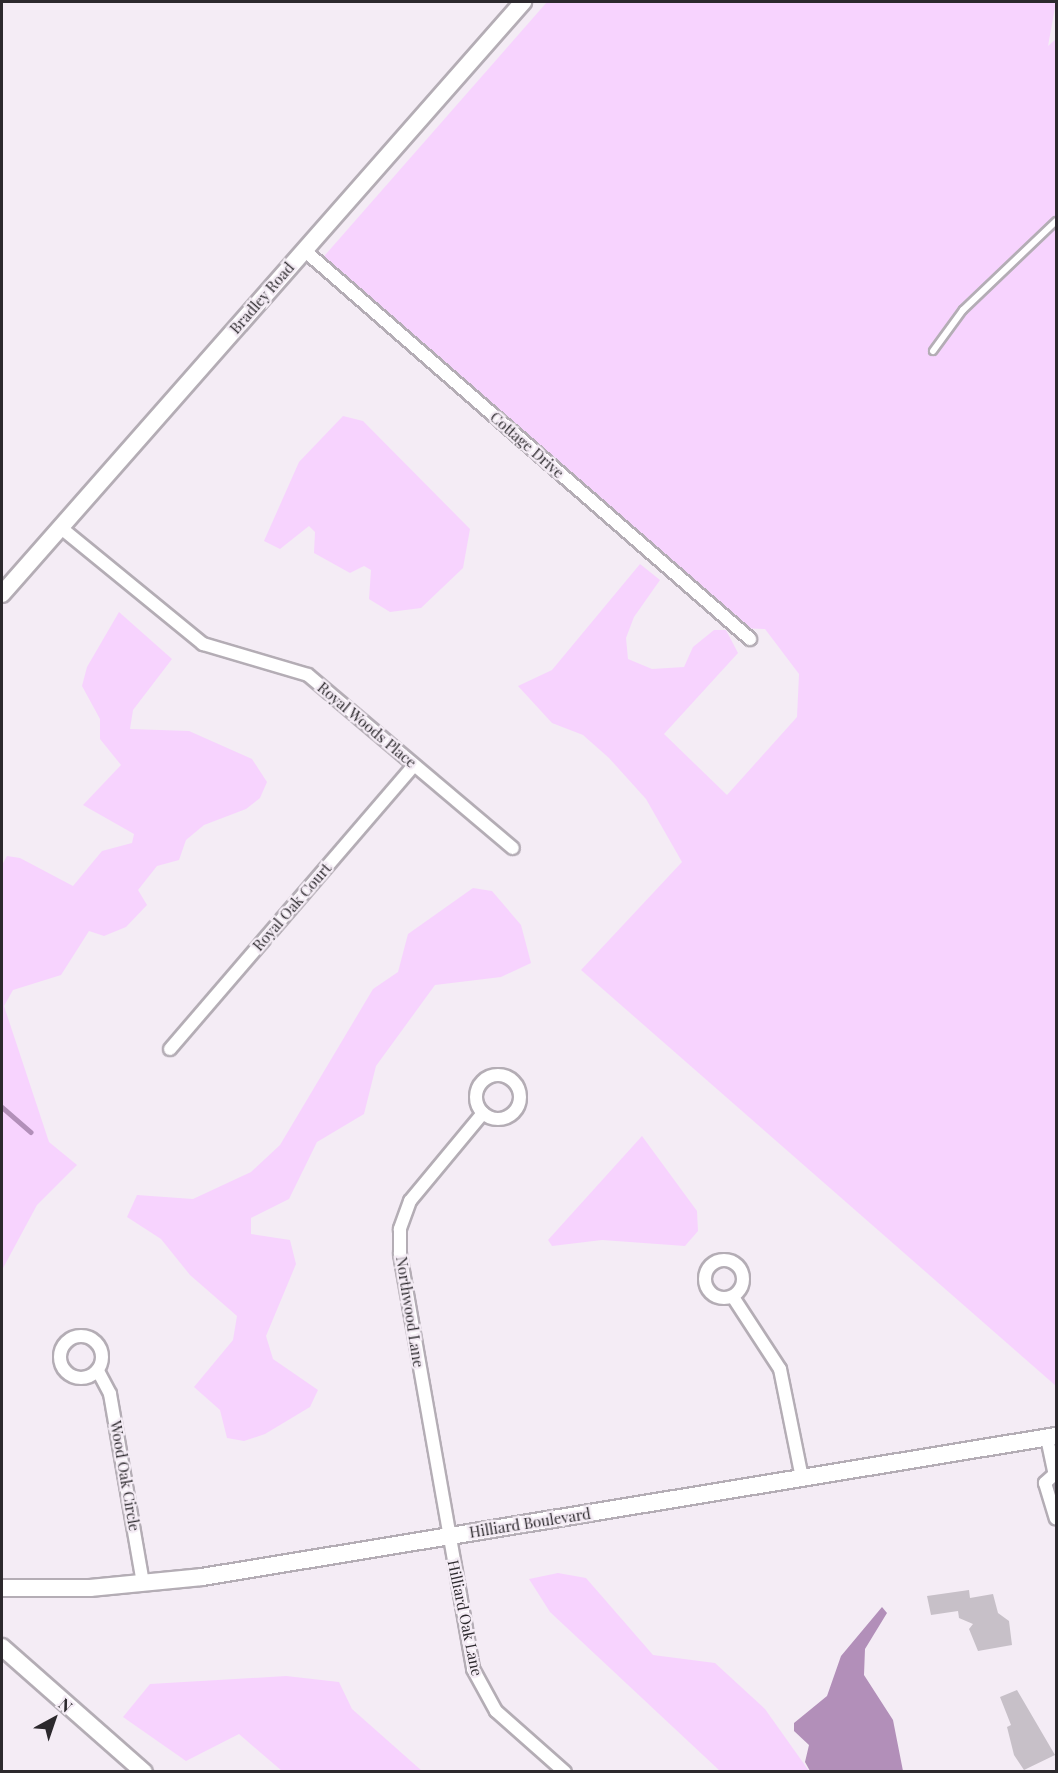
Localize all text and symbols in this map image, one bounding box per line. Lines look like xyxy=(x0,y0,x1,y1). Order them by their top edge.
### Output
street label: Bradley Road xyxy=(226,258,298,338)
street label: Cottage Drive xyxy=(486,408,568,482)
street label: Royal Woods Place xyxy=(314,678,420,772)
street label: Royal Oak Court xyxy=(249,859,335,955)
street label: Northwood Lane xyxy=(392,1255,428,1369)
street label: Wood Oak Circle xyxy=(106,1419,144,1533)
street label: Hilliard Boulevard xyxy=(468,1505,592,1541)
street label: Hilliard Oak Lane xyxy=(444,1558,486,1678)
north arrow xyxy=(24,1689,84,1749)
text: N xyxy=(55,1693,77,1717)

